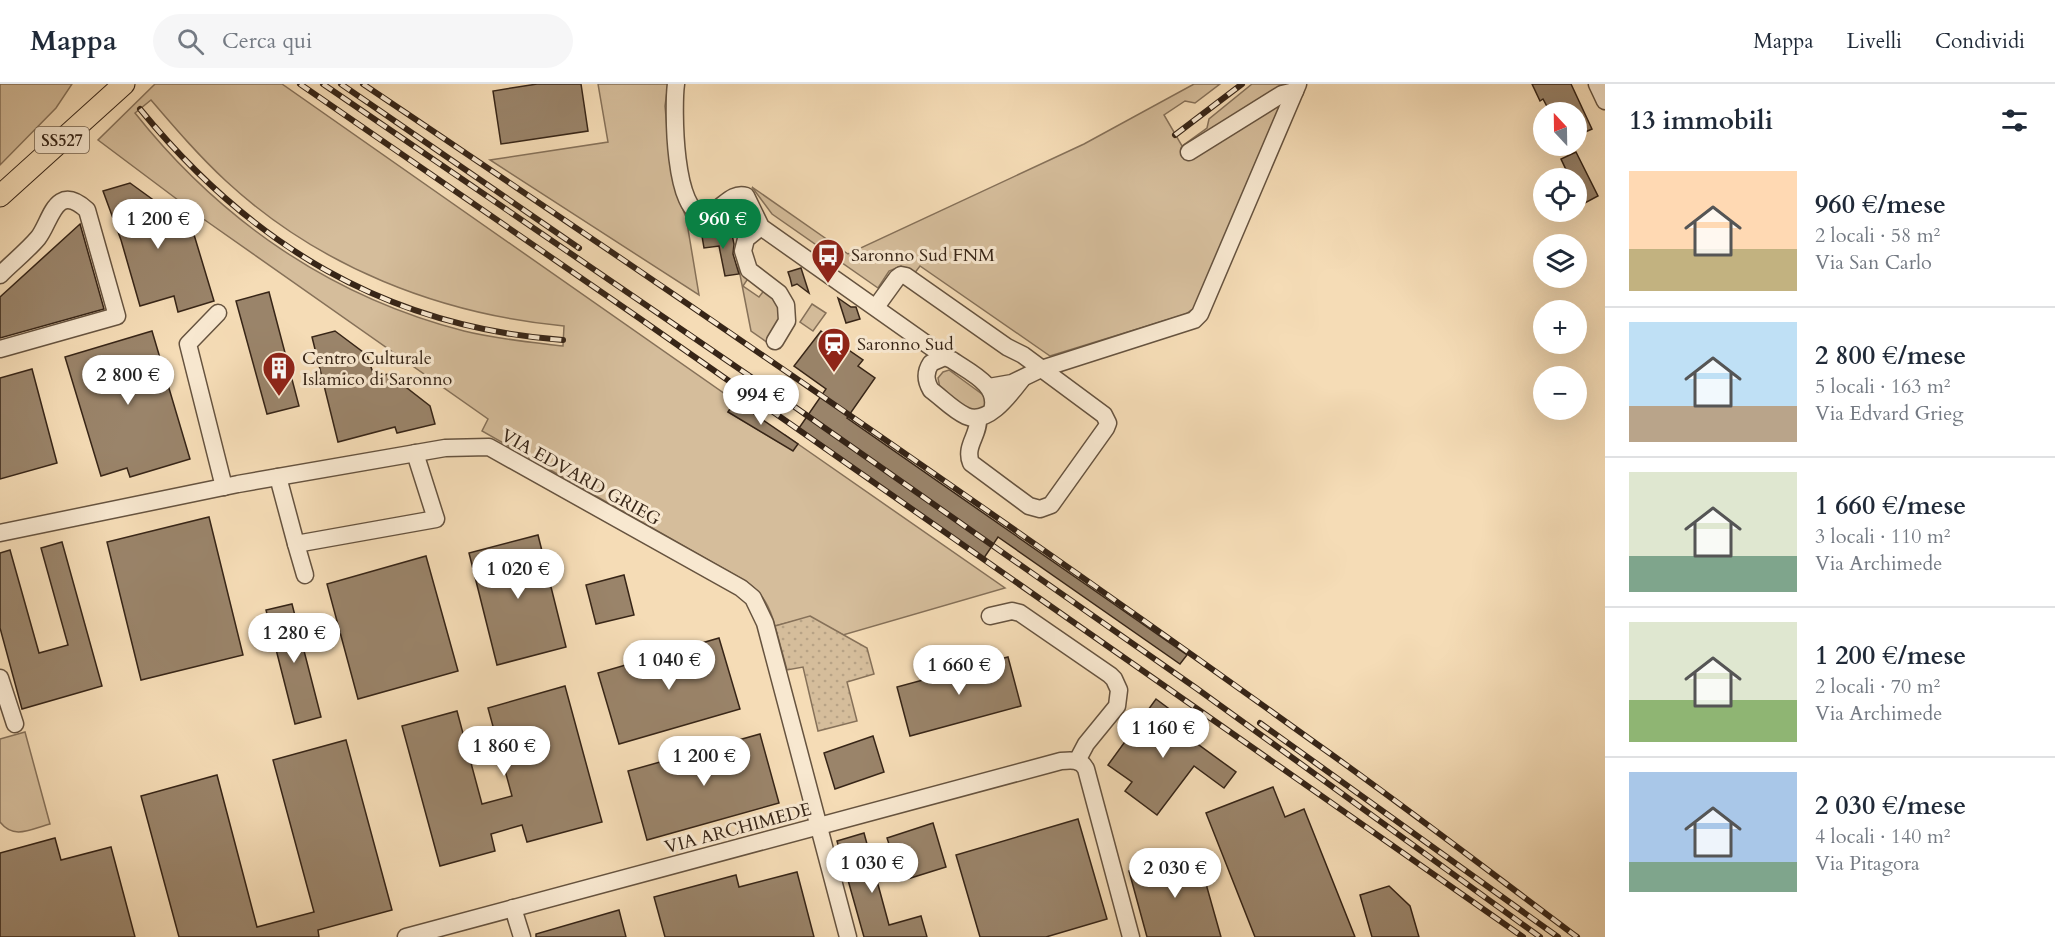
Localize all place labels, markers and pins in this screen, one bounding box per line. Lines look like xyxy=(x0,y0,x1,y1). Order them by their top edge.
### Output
pin: 1 200 € xyxy=(103,199,213,250)
pin: 960 € xyxy=(681,199,765,250)
bus stop icon: Saronno Sud FNM xyxy=(810,237,846,284)
place label: Saronno Sud FNM xyxy=(851,243,995,268)
station icon: Saronno Sud xyxy=(816,326,852,373)
place label: Saronno Sud xyxy=(857,332,954,357)
place label: Centro Culturale Islamico di Saronno xyxy=(302,346,453,392)
building icon: Centro Culturale Islamico di Saronno xyxy=(261,350,297,397)
pin: 2 800 € xyxy=(73,355,183,406)
pin: 994 € xyxy=(719,375,803,426)
pin: 1 020 € xyxy=(463,549,573,600)
pin: 1 280 € xyxy=(239,613,349,664)
pin: 1 040 € xyxy=(614,640,724,691)
pin: 1 660 € xyxy=(904,645,1014,696)
pin: 1 160 € xyxy=(1108,708,1218,759)
pin: 1 860 € xyxy=(449,726,559,777)
pin: 1 200 € xyxy=(649,736,759,787)
pin: 1 030 € xyxy=(817,843,927,894)
pin: 2 030 € xyxy=(1120,848,1230,899)

